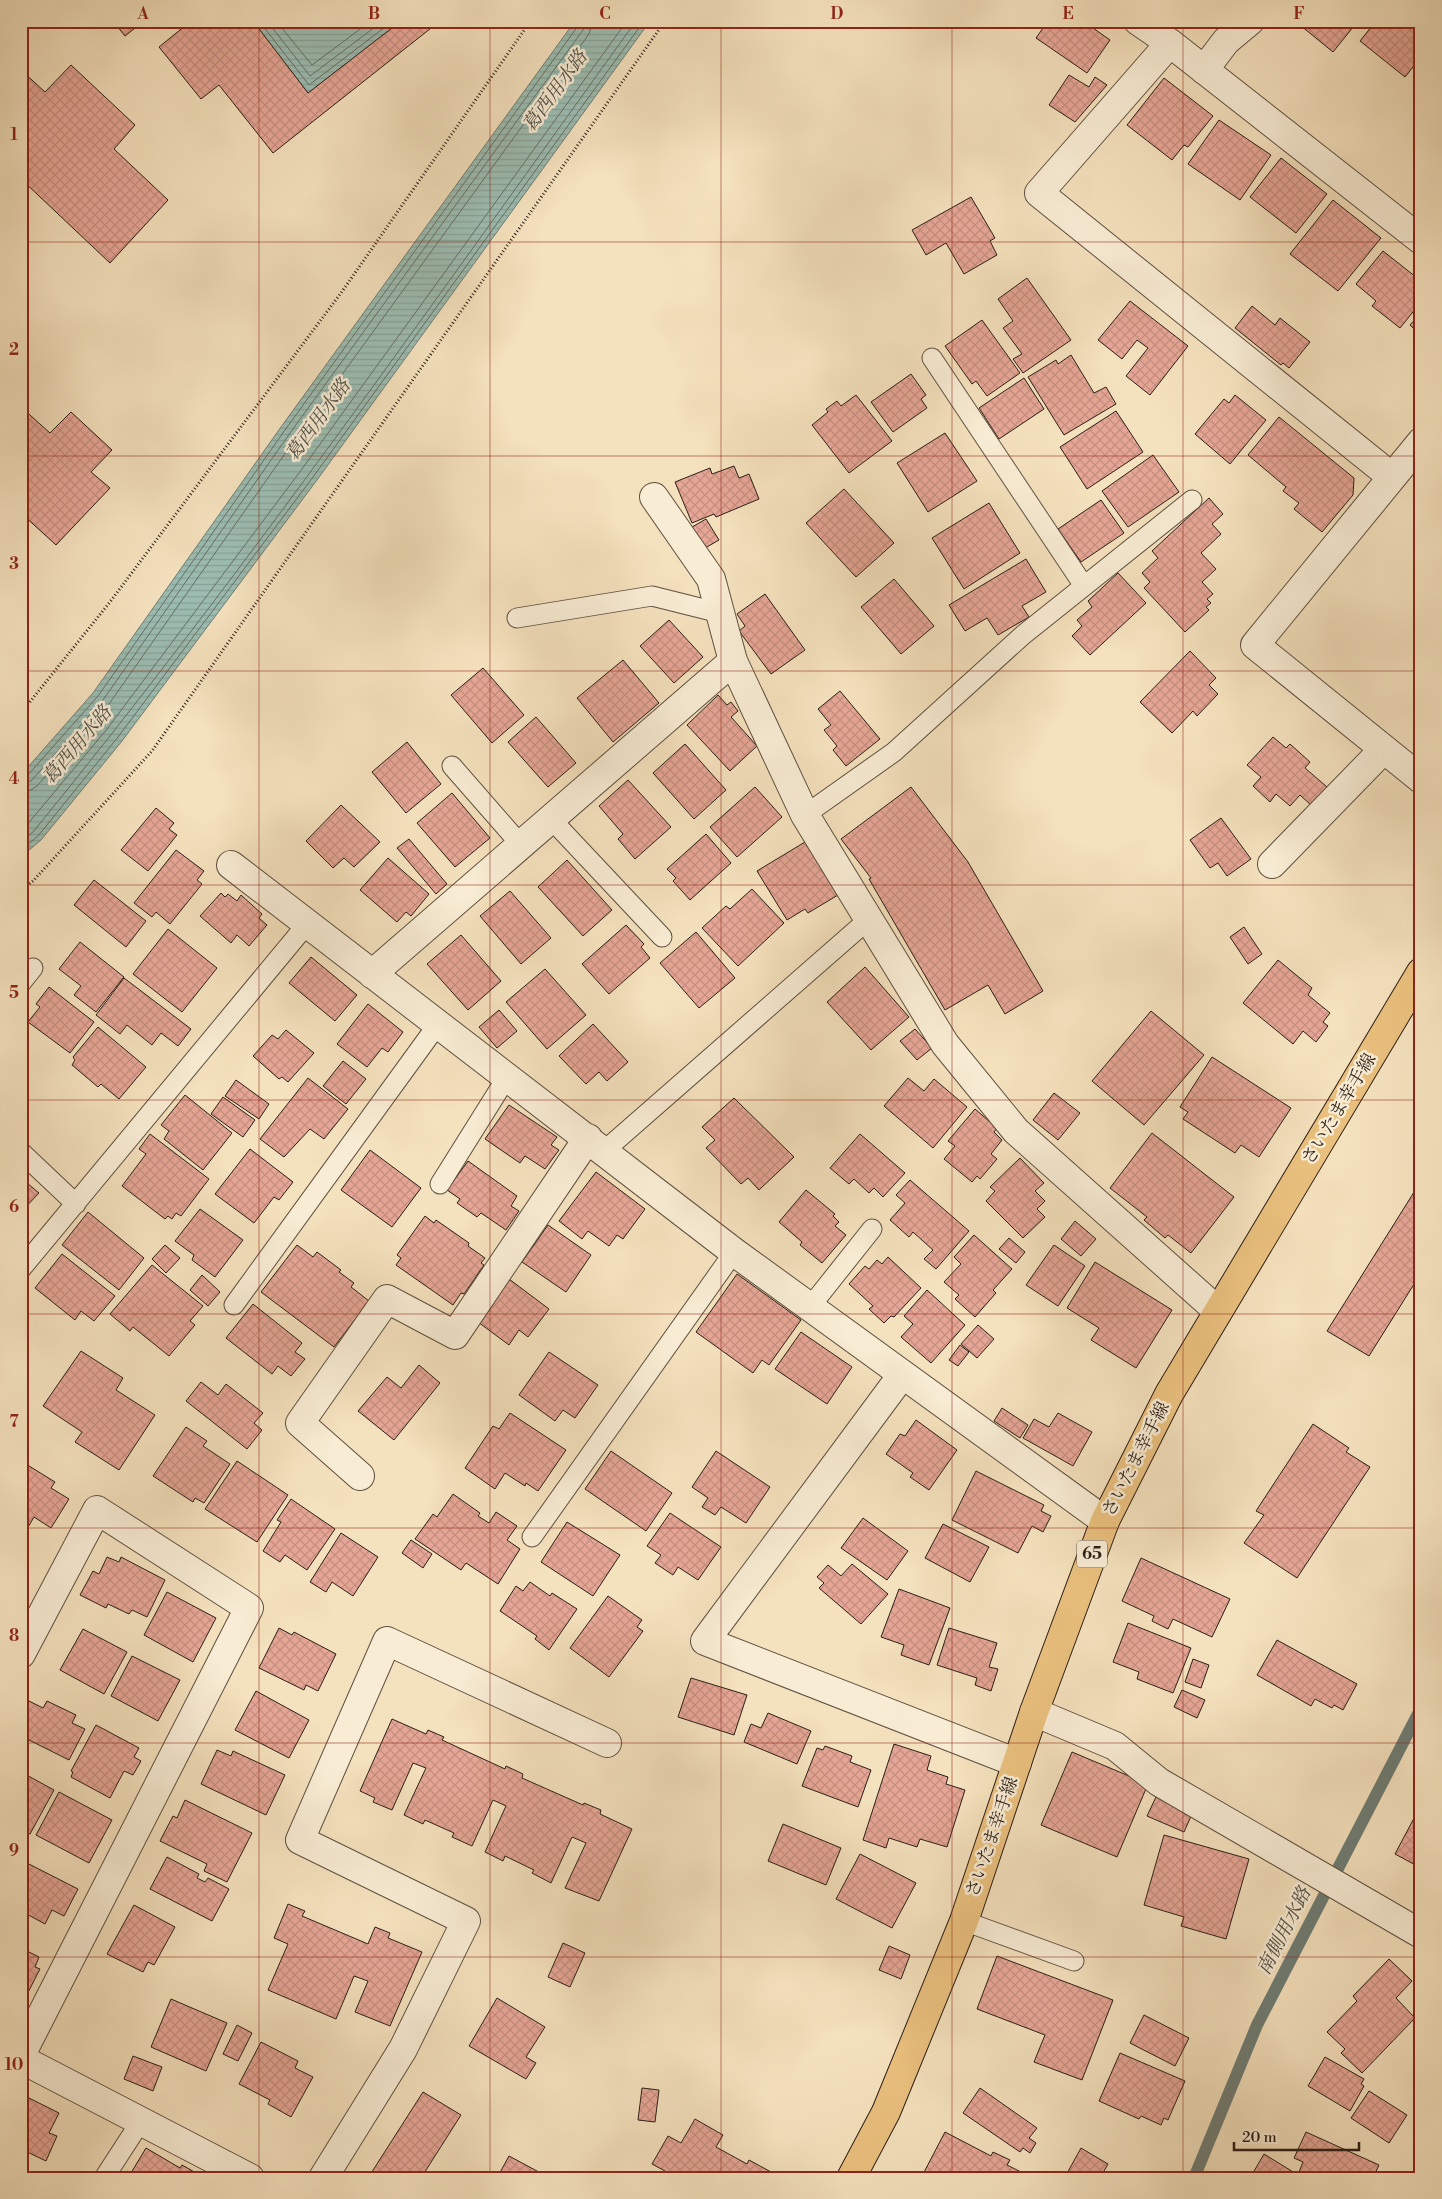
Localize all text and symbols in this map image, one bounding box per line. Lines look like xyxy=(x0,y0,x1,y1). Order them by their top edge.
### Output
text: A xyxy=(136,4,149,24)
text: B xyxy=(368,4,380,24)
text: C xyxy=(599,4,611,24)
text: D xyxy=(831,4,844,24)
text: E xyxy=(1062,4,1074,24)
text: F xyxy=(1293,4,1305,24)
water label: 葛西用水路 xyxy=(517,44,594,136)
text: 1 xyxy=(10,125,18,145)
text: 2 xyxy=(9,340,19,360)
water label: 葛西用水路 xyxy=(280,373,357,465)
text: 3 xyxy=(9,554,19,574)
water label: 葛西用水路 xyxy=(37,699,118,789)
text: 4 xyxy=(9,769,20,789)
text: 5 xyxy=(9,983,19,1003)
street label: さいたま幸手線 xyxy=(1297,1049,1381,1169)
text: 6 xyxy=(9,1197,19,1217)
street label: さいたま幸手線 xyxy=(1097,1398,1175,1520)
text: 7 xyxy=(9,1412,19,1432)
road number: 65 xyxy=(1077,1540,1107,1568)
text: 8 xyxy=(9,1626,19,1646)
street label: さいたま幸手線 xyxy=(961,1774,1023,1900)
text: 9 xyxy=(9,1841,19,1861)
water label: 南側用水路 xyxy=(1252,1881,1317,1979)
text: 10 xyxy=(5,2055,23,2075)
scale bar xyxy=(1234,2119,1360,2151)
text: 20 m xyxy=(1242,2128,1277,2147)

